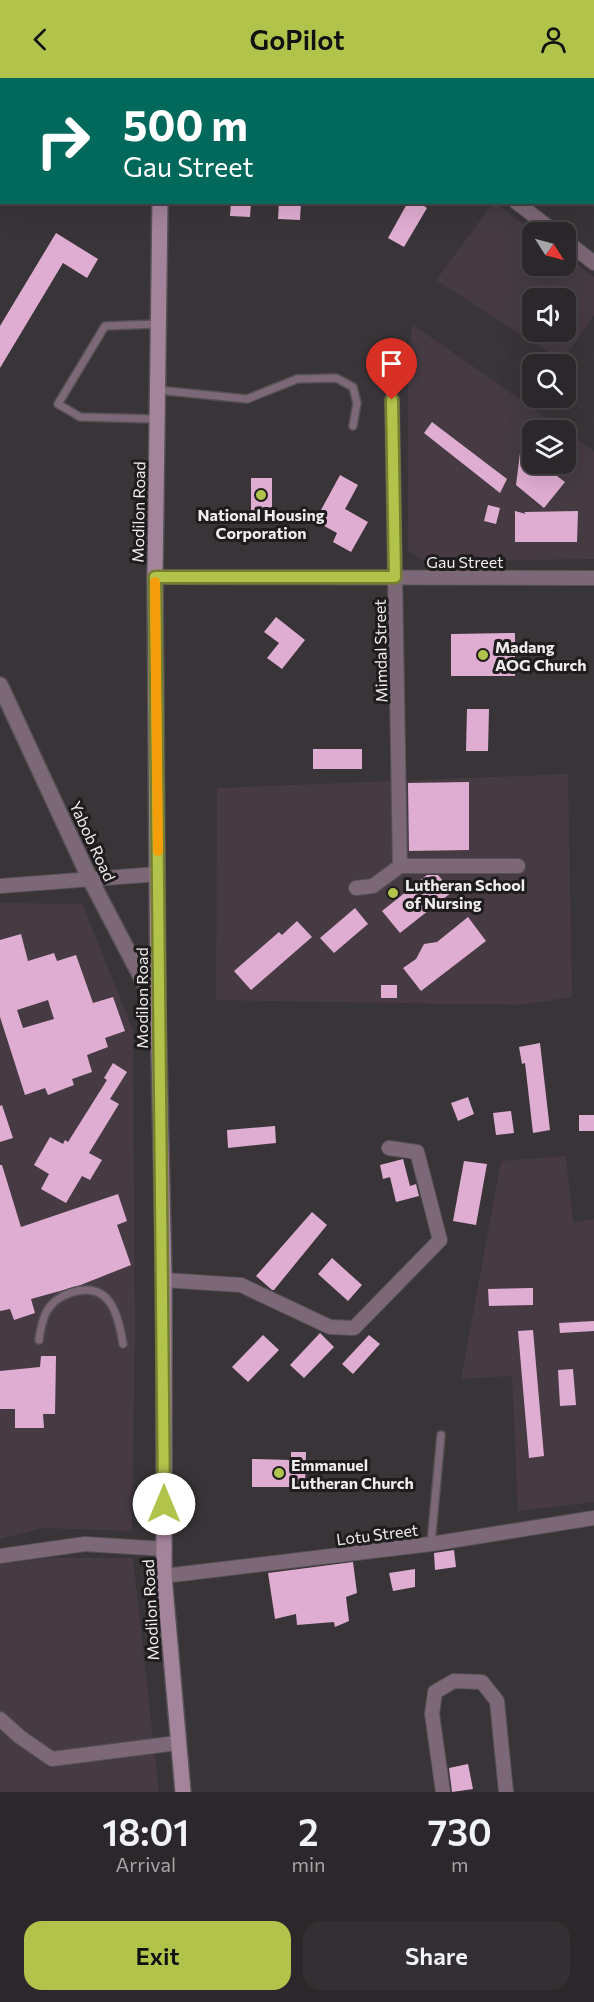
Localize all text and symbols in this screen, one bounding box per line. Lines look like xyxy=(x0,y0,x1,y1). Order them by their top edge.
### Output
icon: back xyxy=(24,23,57,56)
text: GoPilot xyxy=(249,23,345,56)
icon: person xyxy=(537,23,570,56)
text: 500 m xyxy=(123,98,248,150)
icon: right xyxy=(24,102,102,180)
text: Gau Street xyxy=(123,150,253,183)
north arrow xyxy=(522,222,576,276)
map controls xyxy=(522,222,576,474)
button: sound xyxy=(522,288,576,342)
pin xyxy=(366,338,417,400)
icon: arrive xyxy=(375,347,408,380)
button: search xyxy=(522,354,576,408)
button: layers xyxy=(522,420,576,474)
street label: Modilon Road xyxy=(128,461,148,563)
marker: National Housing Corporation xyxy=(254,488,268,502)
place label: National Housing Corporation xyxy=(198,505,325,542)
street label: Gau Street xyxy=(426,552,504,571)
street label: Mimdal Street xyxy=(370,599,390,703)
place label: Madang AOG Church xyxy=(495,637,586,674)
marker: Madang AOG Church xyxy=(476,648,490,662)
street label: Yabob Road xyxy=(66,798,120,884)
place label: Lutheran School of Nursing xyxy=(405,875,525,912)
marker: Lutheran School of Nursing xyxy=(386,886,400,900)
street label: Modilon Road xyxy=(132,947,151,1049)
place label: Emmanuel Lutheran Church xyxy=(291,1455,414,1492)
marker: Emmanuel Lutheran Church xyxy=(272,1466,286,1480)
position arrow xyxy=(132,1472,196,1536)
street label: Lotu Street xyxy=(335,1519,419,1548)
street label: Modilon Road xyxy=(138,1559,162,1661)
text: 18:01 xyxy=(102,1809,189,1853)
text: 2 xyxy=(298,1809,319,1853)
text: 730 xyxy=(428,1809,492,1853)
text: Arrival xyxy=(115,1852,176,1876)
text: min xyxy=(291,1852,326,1876)
text: m xyxy=(451,1852,468,1876)
button: Exit xyxy=(24,1921,291,1990)
button: Share xyxy=(303,1921,570,1990)

